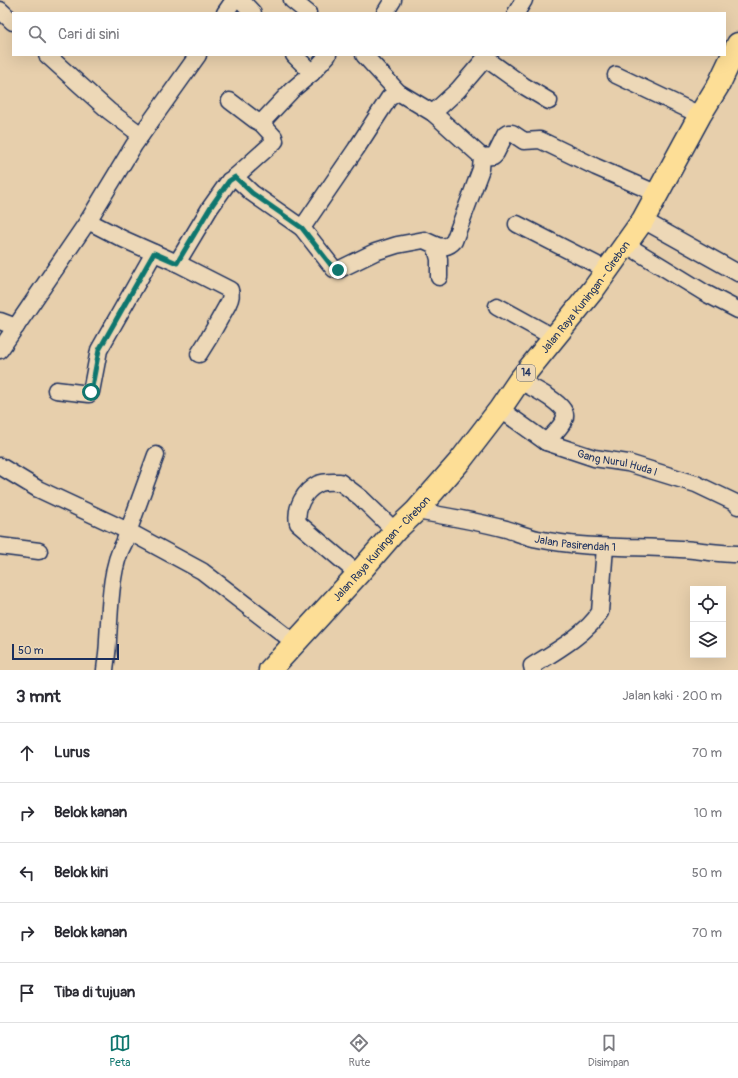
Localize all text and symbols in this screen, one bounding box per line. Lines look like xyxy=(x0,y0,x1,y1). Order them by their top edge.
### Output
search box xyxy=(12,12,726,56)
icon: search xyxy=(26,23,48,45)
text: Cari di sini xyxy=(58,25,119,44)
street label: Jalan Raya Kuningan - Cirebon xyxy=(538,238,632,356)
route end xyxy=(329,261,347,279)
road number: 14 xyxy=(517,365,535,381)
route start xyxy=(82,383,100,401)
street label: Gang Nurul Huda I xyxy=(575,446,659,478)
street label: Jalan Raya Kuningan - Cirebon xyxy=(330,493,433,604)
street label: Jalan Pasirendah 1 xyxy=(534,532,616,553)
map controls xyxy=(690,586,726,658)
button: locate xyxy=(690,586,726,622)
button: layers xyxy=(690,622,726,658)
scale bar xyxy=(12,642,119,661)
text: 50 m xyxy=(18,644,44,657)
text: 3 mnt xyxy=(16,686,61,707)
text: Jalan kaki · 200 m xyxy=(622,688,722,704)
icon: ahead xyxy=(16,742,38,764)
text: Lurus xyxy=(54,743,90,762)
text: 70 m xyxy=(692,745,722,761)
icon: right xyxy=(16,802,38,824)
text: Belok kanan xyxy=(54,803,127,822)
text: 10 m xyxy=(694,805,722,821)
icon: left xyxy=(16,862,38,884)
text: Belok kiri xyxy=(54,863,108,882)
text: 50 m xyxy=(692,865,722,881)
icon: right xyxy=(16,922,38,944)
text: Belok kanan xyxy=(54,923,127,942)
text: 70 m xyxy=(692,925,722,941)
icon: arrive xyxy=(16,982,38,1004)
text: Tiba di tujuan xyxy=(54,983,135,1002)
tab: Peta xyxy=(109,1032,131,1069)
tab: Rute xyxy=(348,1032,370,1069)
tab: Disimpan xyxy=(588,1032,629,1069)

